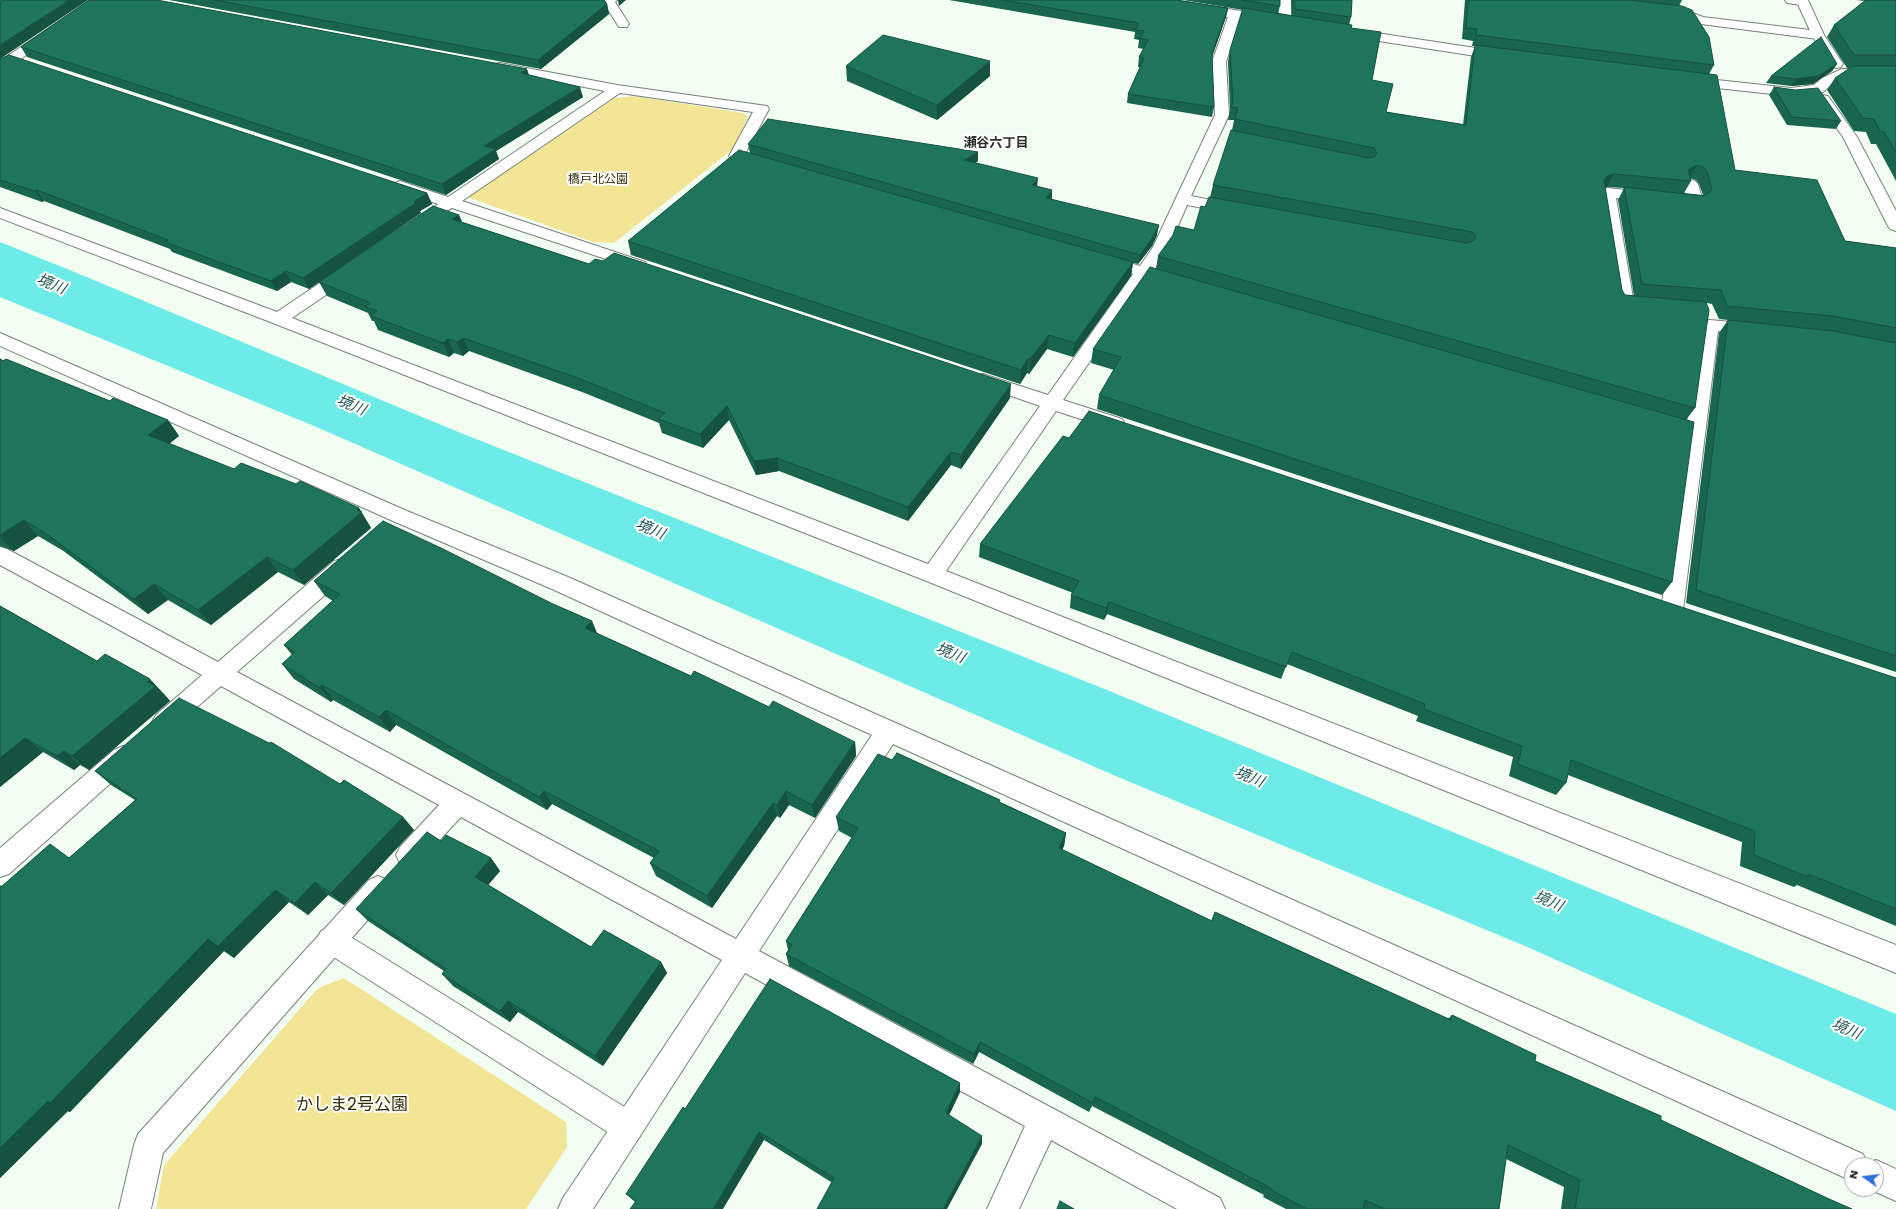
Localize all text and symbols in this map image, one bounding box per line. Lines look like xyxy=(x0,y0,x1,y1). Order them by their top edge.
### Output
district label: 瀬谷六丁目 xyxy=(964,136,1028,152)
park label: 橋戸北公園 xyxy=(568,173,628,187)
water label: 境川 xyxy=(34,271,68,299)
water label: 境川 xyxy=(334,392,368,420)
water label: 境川 xyxy=(633,516,667,544)
water label: 境川 xyxy=(933,640,967,668)
water label: 境川 xyxy=(1232,764,1266,792)
water label: 境川 xyxy=(1531,888,1565,916)
water label: 境川 xyxy=(1829,1016,1863,1044)
park label: かしま2号公園 xyxy=(296,1096,408,1116)
north arrow xyxy=(1844,1157,1884,1197)
text: N xyxy=(1845,1168,1862,1180)

